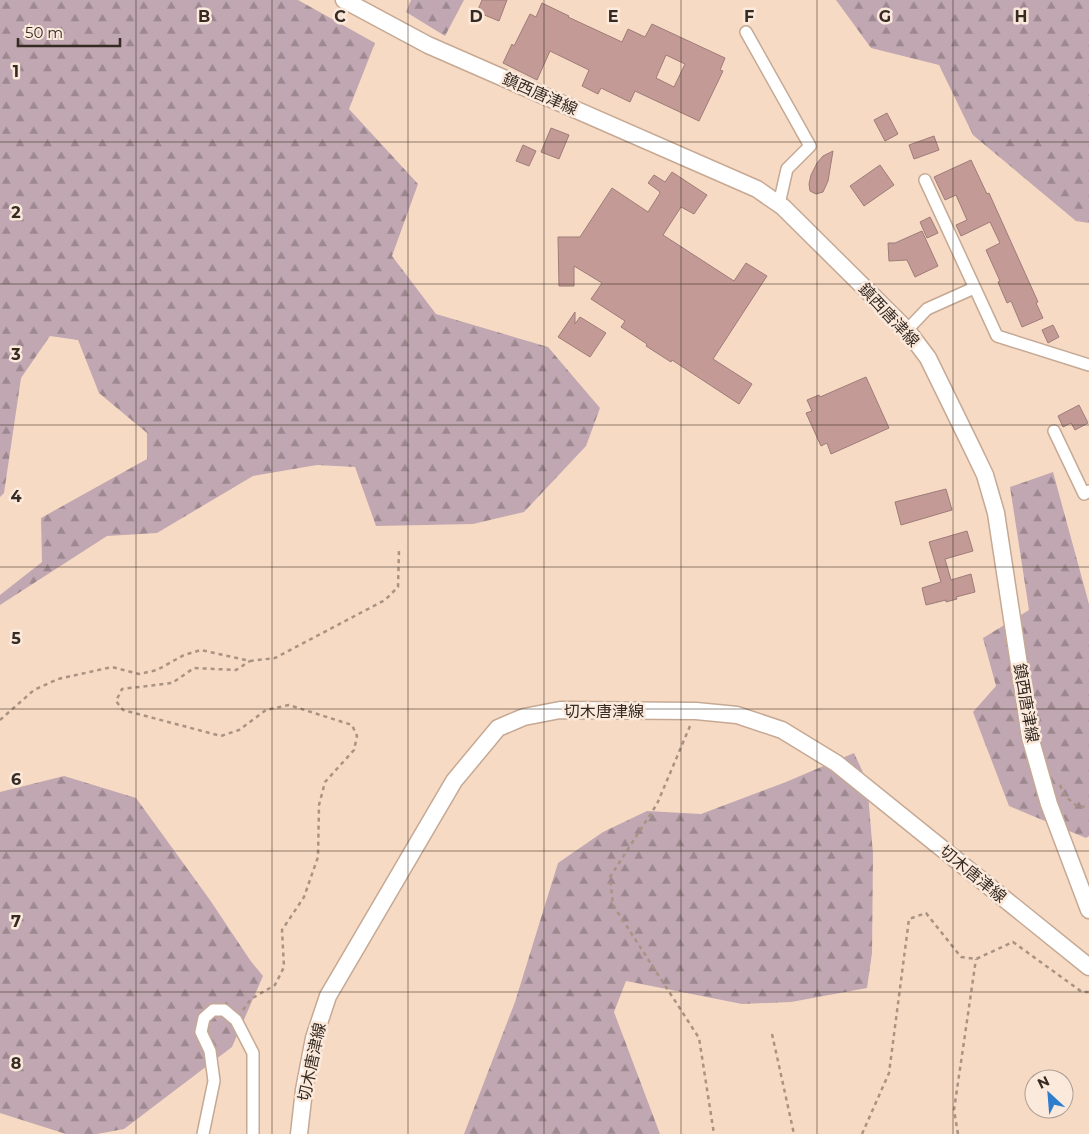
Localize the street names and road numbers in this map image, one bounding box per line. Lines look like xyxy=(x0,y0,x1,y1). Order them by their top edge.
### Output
street label: 鎮西唐津線 xyxy=(500,69,580,119)
street label: 鎮西唐津線 xyxy=(855,279,923,351)
street label: 鎮西唐津線 xyxy=(1010,662,1042,744)
street label: 切木唐津線 xyxy=(564,702,644,721)
street label: 切木唐津線 xyxy=(936,841,1010,907)
street label: 切木唐津線 xyxy=(294,1021,330,1103)

